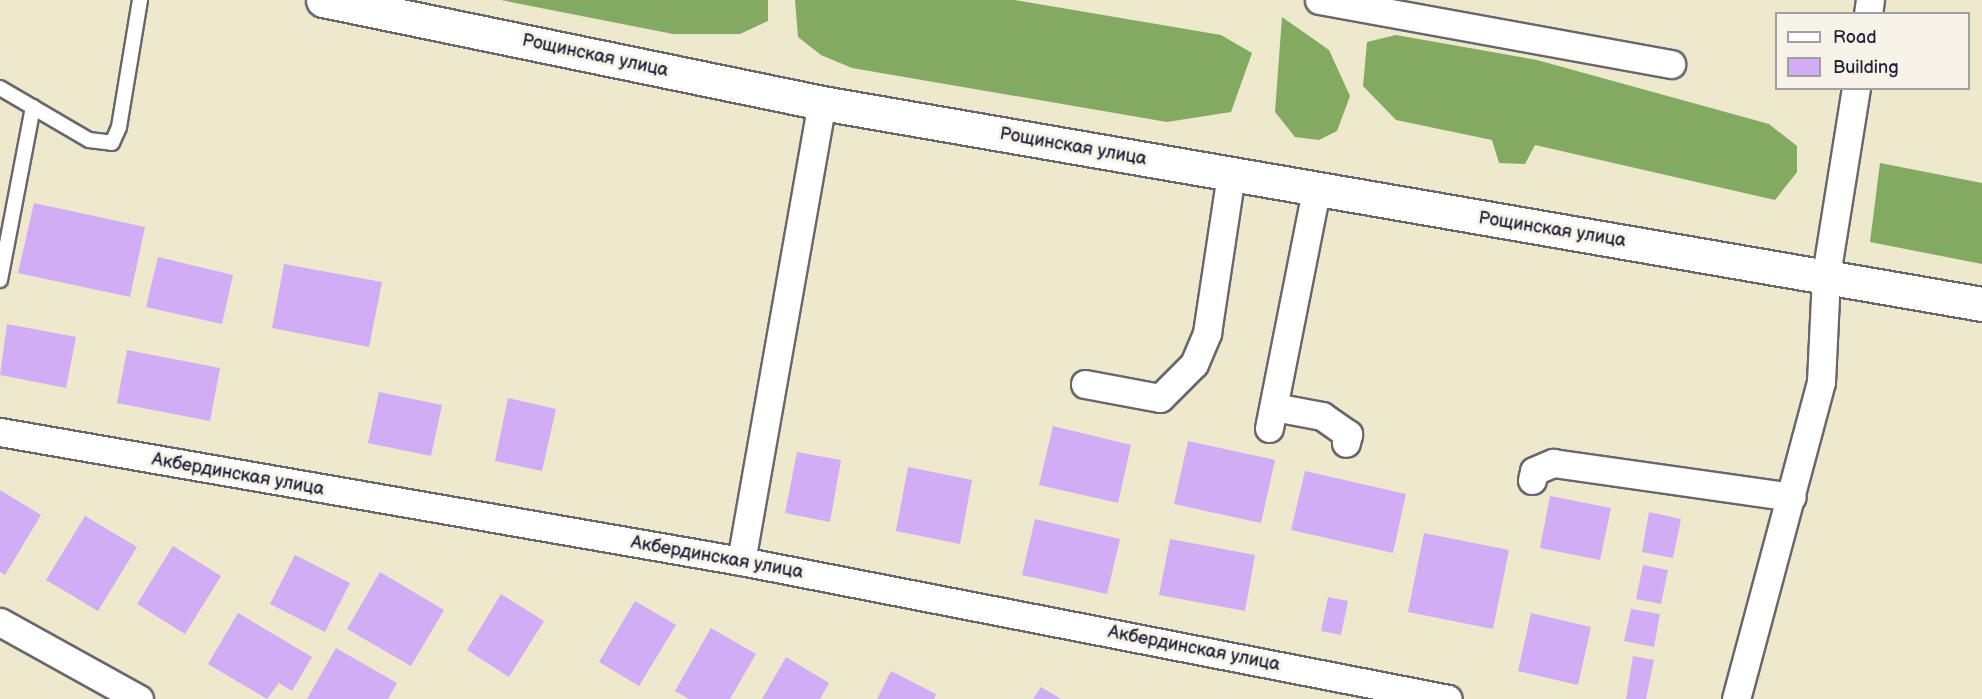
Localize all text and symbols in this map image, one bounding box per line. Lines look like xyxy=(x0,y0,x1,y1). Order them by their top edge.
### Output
legend xyxy=(1775,12,1970,90)
text: Road xyxy=(1833,27,1877,48)
street label: Рощинская улица xyxy=(520,30,670,82)
text: Building xyxy=(1833,57,1899,78)
street label: Рощинская улица xyxy=(998,123,1148,171)
street label: Рощинская улица xyxy=(1477,208,1627,252)
street label: Акбердинская улица xyxy=(150,449,326,501)
street label: Акбердинская улица xyxy=(629,532,805,584)
street label: Акбердинская улица xyxy=(1106,622,1282,676)

